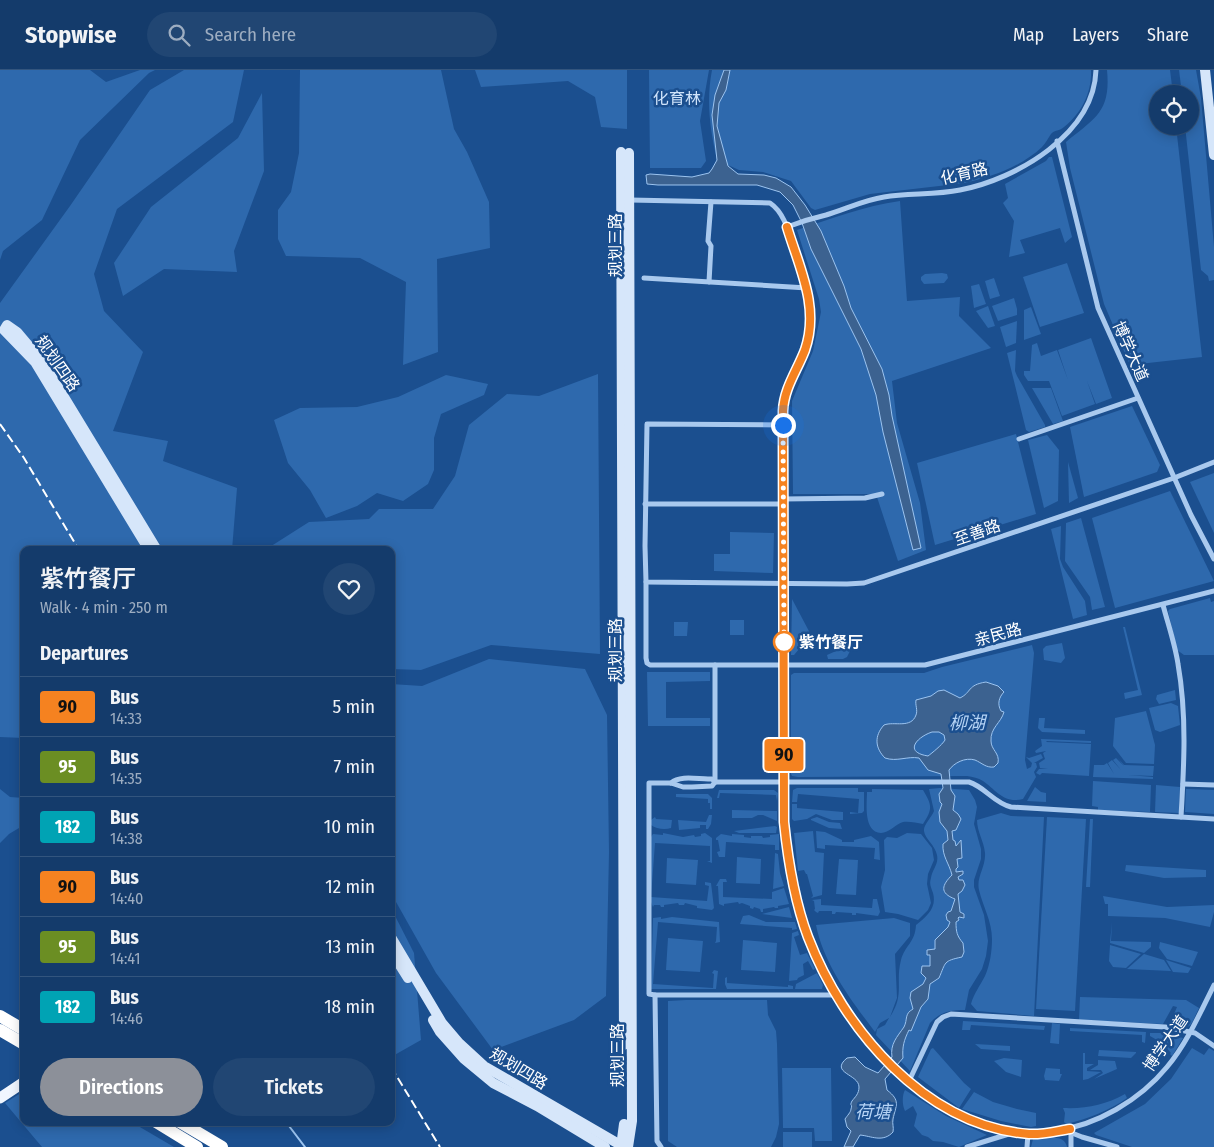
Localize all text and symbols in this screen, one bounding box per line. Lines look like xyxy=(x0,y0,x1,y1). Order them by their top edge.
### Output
search box xyxy=(147,12,497,57)
text: Stopwise xyxy=(25,21,117,49)
icon: search xyxy=(165,21,193,49)
text: Search here xyxy=(205,23,296,46)
text: Map xyxy=(1013,24,1044,46)
text: Layers xyxy=(1072,24,1119,46)
text: Share xyxy=(1147,24,1189,46)
map controls xyxy=(1149,85,1199,135)
button: locate xyxy=(1149,85,1199,135)
park label: 化育林 xyxy=(653,89,701,108)
street label: 化育路 xyxy=(939,159,990,188)
street label: 规划三路 xyxy=(606,213,625,277)
street label: 博学大道 xyxy=(1109,318,1152,384)
street label: 规划四路 xyxy=(31,332,84,395)
your location xyxy=(771,413,796,438)
street label: 至善路 xyxy=(951,516,1003,549)
button: heart xyxy=(323,563,375,615)
text: 紫竹餐厅 xyxy=(40,565,136,593)
text: Walk · 4 min · 250 m xyxy=(40,598,168,617)
street label: 规划三路 xyxy=(606,618,625,682)
street label: 亲民路 xyxy=(972,619,1024,650)
marker: 紫竹餐厅 xyxy=(773,631,795,653)
place label: 紫竹餐厅 xyxy=(799,633,863,652)
text: Departures xyxy=(40,642,128,665)
text: Bus xyxy=(110,686,139,709)
text: 5 min xyxy=(332,695,375,718)
text: 90 xyxy=(58,696,77,718)
text: 14:33 xyxy=(110,709,142,728)
water label: 柳湖 xyxy=(949,712,988,734)
line badge: 90 xyxy=(762,739,806,771)
text: 90 xyxy=(774,744,794,766)
text: Bus xyxy=(110,746,139,769)
text: 7 min xyxy=(333,755,375,778)
text: 95 xyxy=(58,756,77,778)
text: 14:35 xyxy=(110,769,142,788)
text: Bus xyxy=(110,806,139,829)
text: 10 min xyxy=(324,815,375,838)
text: 182 xyxy=(55,816,80,838)
text: 14:38 xyxy=(110,829,143,848)
text: Bus xyxy=(110,866,139,889)
text: 12 min xyxy=(325,875,375,898)
text: 90 xyxy=(58,876,77,898)
text: 14:40 xyxy=(110,889,143,908)
text: Bus xyxy=(110,926,139,949)
text: 13 min xyxy=(325,935,375,958)
text: 95 xyxy=(58,936,77,958)
text: 14:41 xyxy=(110,949,140,968)
text: Bus xyxy=(110,986,139,1009)
text: 18 min xyxy=(324,995,375,1018)
text: 182 xyxy=(55,996,80,1018)
text: 14:46 xyxy=(110,1009,143,1028)
street label: 博学大道 xyxy=(1139,1012,1192,1075)
street label: 规划三路 xyxy=(608,1023,627,1087)
street label: 规划四路 xyxy=(486,1044,551,1093)
button: Directions xyxy=(40,1058,203,1116)
button: Tickets xyxy=(213,1058,375,1116)
water label: 荷塘 xyxy=(855,1101,894,1123)

